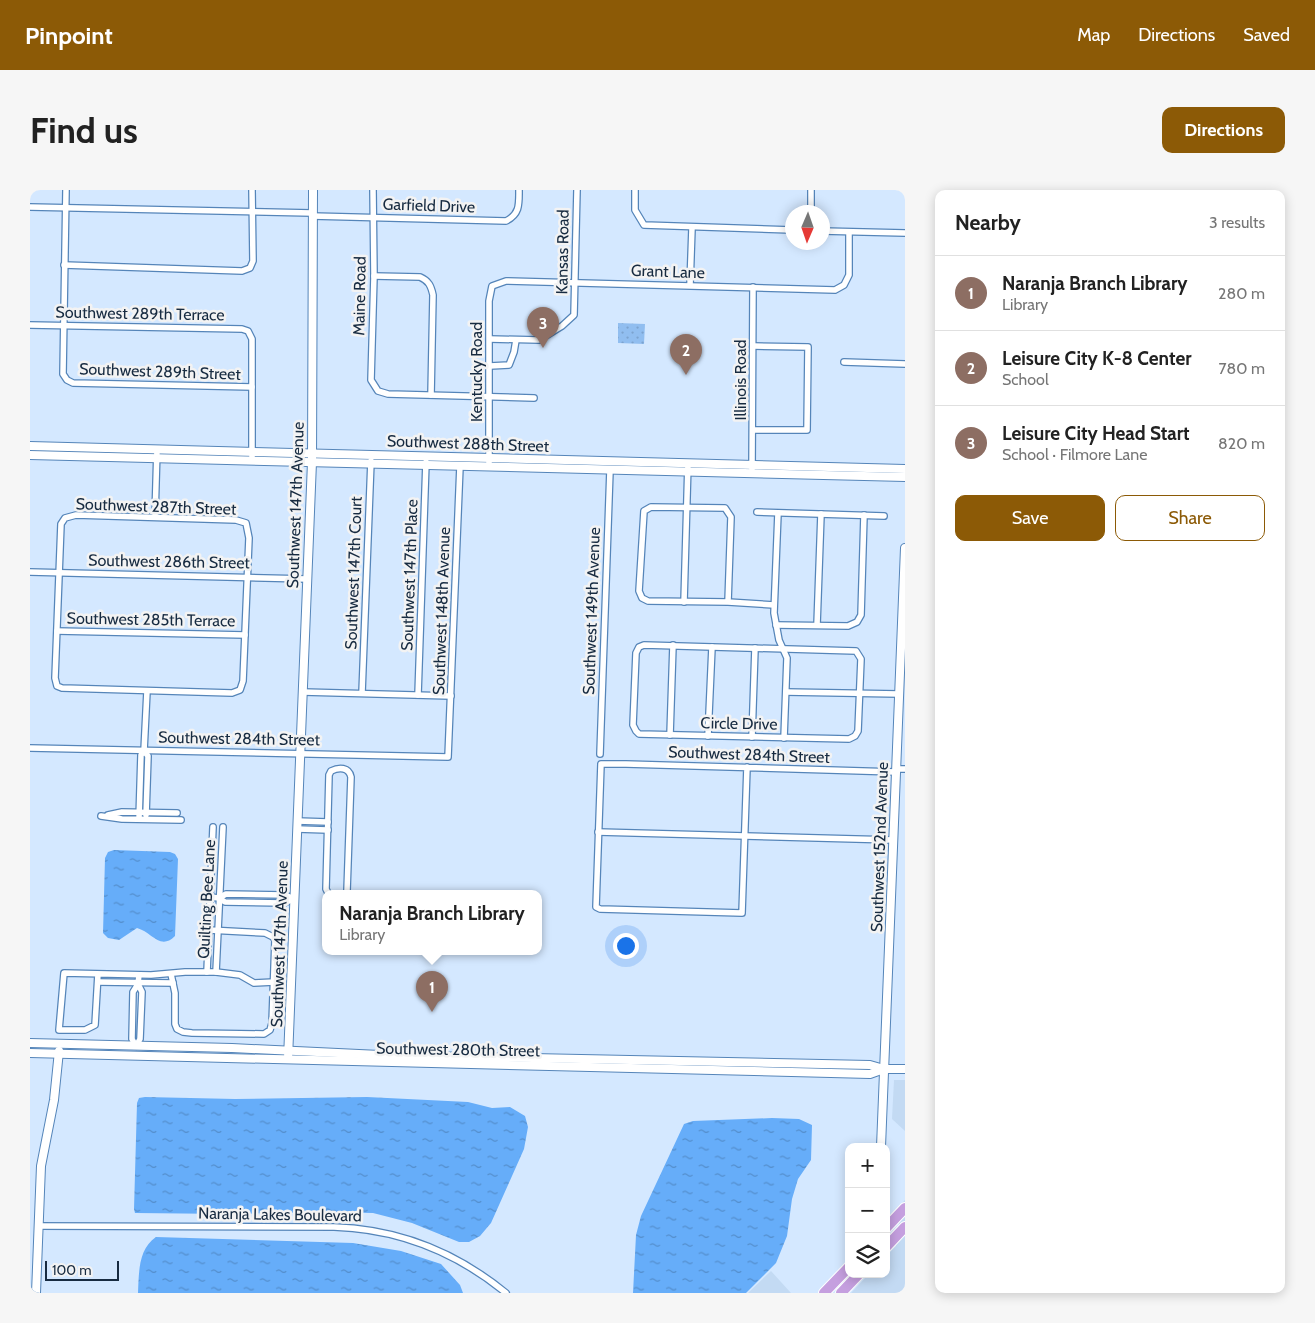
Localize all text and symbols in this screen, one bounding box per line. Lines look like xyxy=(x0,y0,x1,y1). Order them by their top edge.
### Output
text: Pinpoint xyxy=(25,21,113,50)
text: Map xyxy=(1077,24,1110,46)
text: Directions xyxy=(1138,24,1215,46)
text: Saved xyxy=(1243,24,1290,46)
button: Directions xyxy=(1162,107,1285,153)
text: Find us xyxy=(30,109,138,152)
street label: Garfield Drive xyxy=(382,194,476,217)
north arrow xyxy=(785,205,830,250)
street label: Kansas Road xyxy=(552,209,573,295)
text: Nearby xyxy=(955,210,1021,235)
text: 3 results xyxy=(1209,213,1265,232)
street label: Maine Road xyxy=(349,256,370,336)
street label: Grant Lane xyxy=(631,261,705,282)
text: Naranja Branch Library xyxy=(1002,272,1187,295)
text: 1 xyxy=(968,284,974,303)
text: 280 m xyxy=(1218,284,1265,303)
text: Library xyxy=(1002,295,1048,314)
street label: Southwest 289th Terrace xyxy=(55,303,225,324)
pin: 3 xyxy=(527,307,559,348)
street label: Kentucky Road xyxy=(467,322,486,422)
pin: 2 xyxy=(670,334,702,375)
street label: Illinois Road xyxy=(731,340,750,420)
text: Leisure City K-8 Center xyxy=(1002,347,1192,370)
street label: Southwest 289th Street xyxy=(79,359,242,384)
text: 2 xyxy=(967,359,975,378)
text: 780 m xyxy=(1218,359,1265,378)
text: School xyxy=(1002,370,1049,389)
street label: Southwest 147th Avenue xyxy=(283,421,308,589)
text: Leisure City Head Start xyxy=(1002,422,1190,445)
street label: Southwest 288th Street xyxy=(387,431,550,456)
text: 3 xyxy=(967,434,975,453)
text: 820 m xyxy=(1218,434,1265,453)
text: School · Filmore Lane xyxy=(1002,445,1147,464)
street label: Southwest 287th Street xyxy=(75,494,237,519)
button: Save xyxy=(955,495,1105,541)
button: Share xyxy=(1115,495,1265,541)
street label: Southwest 147th Court xyxy=(341,496,366,650)
street label: Southwest 147th Place xyxy=(397,499,422,651)
street label: Southwest 148th Avenue xyxy=(429,527,454,695)
street label: Southwest 149th Avenue xyxy=(579,527,604,695)
street label: Southwest 286th Street xyxy=(88,551,251,572)
street label: Southwest 285th Terrace xyxy=(67,609,235,630)
street label: Circle Drive xyxy=(700,713,778,734)
street label: Southwest 284th Street xyxy=(158,728,321,749)
street label: Southwest 284th Street xyxy=(668,742,831,767)
street label: Southwest 152nd Avenue xyxy=(867,762,892,932)
street label: Quilting Bee Lane xyxy=(194,839,219,959)
street label: Southwest 147th Avenue xyxy=(267,860,292,1028)
popup xyxy=(322,890,542,955)
text: Naranja Branch Library xyxy=(339,902,525,925)
text: Library xyxy=(339,925,385,944)
your location xyxy=(613,933,639,959)
pin: 1 xyxy=(416,971,448,1012)
street label: Southwest 280th Street xyxy=(376,1039,541,1060)
map controls xyxy=(845,1143,890,1278)
button: + xyxy=(845,1143,890,1188)
button: − xyxy=(845,1188,890,1233)
street label: Naranja Lakes Boulevard xyxy=(198,1204,362,1225)
button: layers xyxy=(845,1233,890,1278)
scale bar xyxy=(45,1258,119,1281)
text: 100 m xyxy=(52,1261,92,1279)

